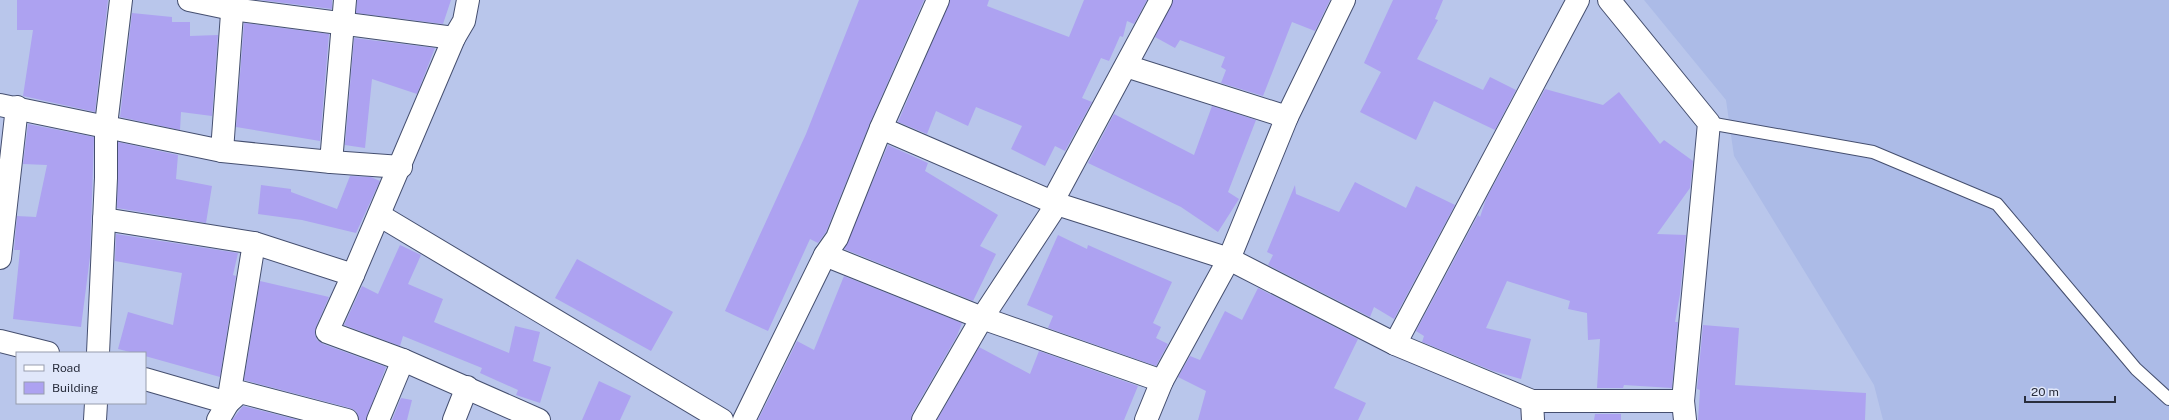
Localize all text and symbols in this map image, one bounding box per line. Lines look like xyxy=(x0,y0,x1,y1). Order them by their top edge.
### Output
legend xyxy=(16,352,146,404)
text: Road xyxy=(52,361,80,375)
scale bar xyxy=(2025,378,2115,404)
text: Building xyxy=(52,381,98,395)
text: 20 m xyxy=(2031,385,2059,399)

